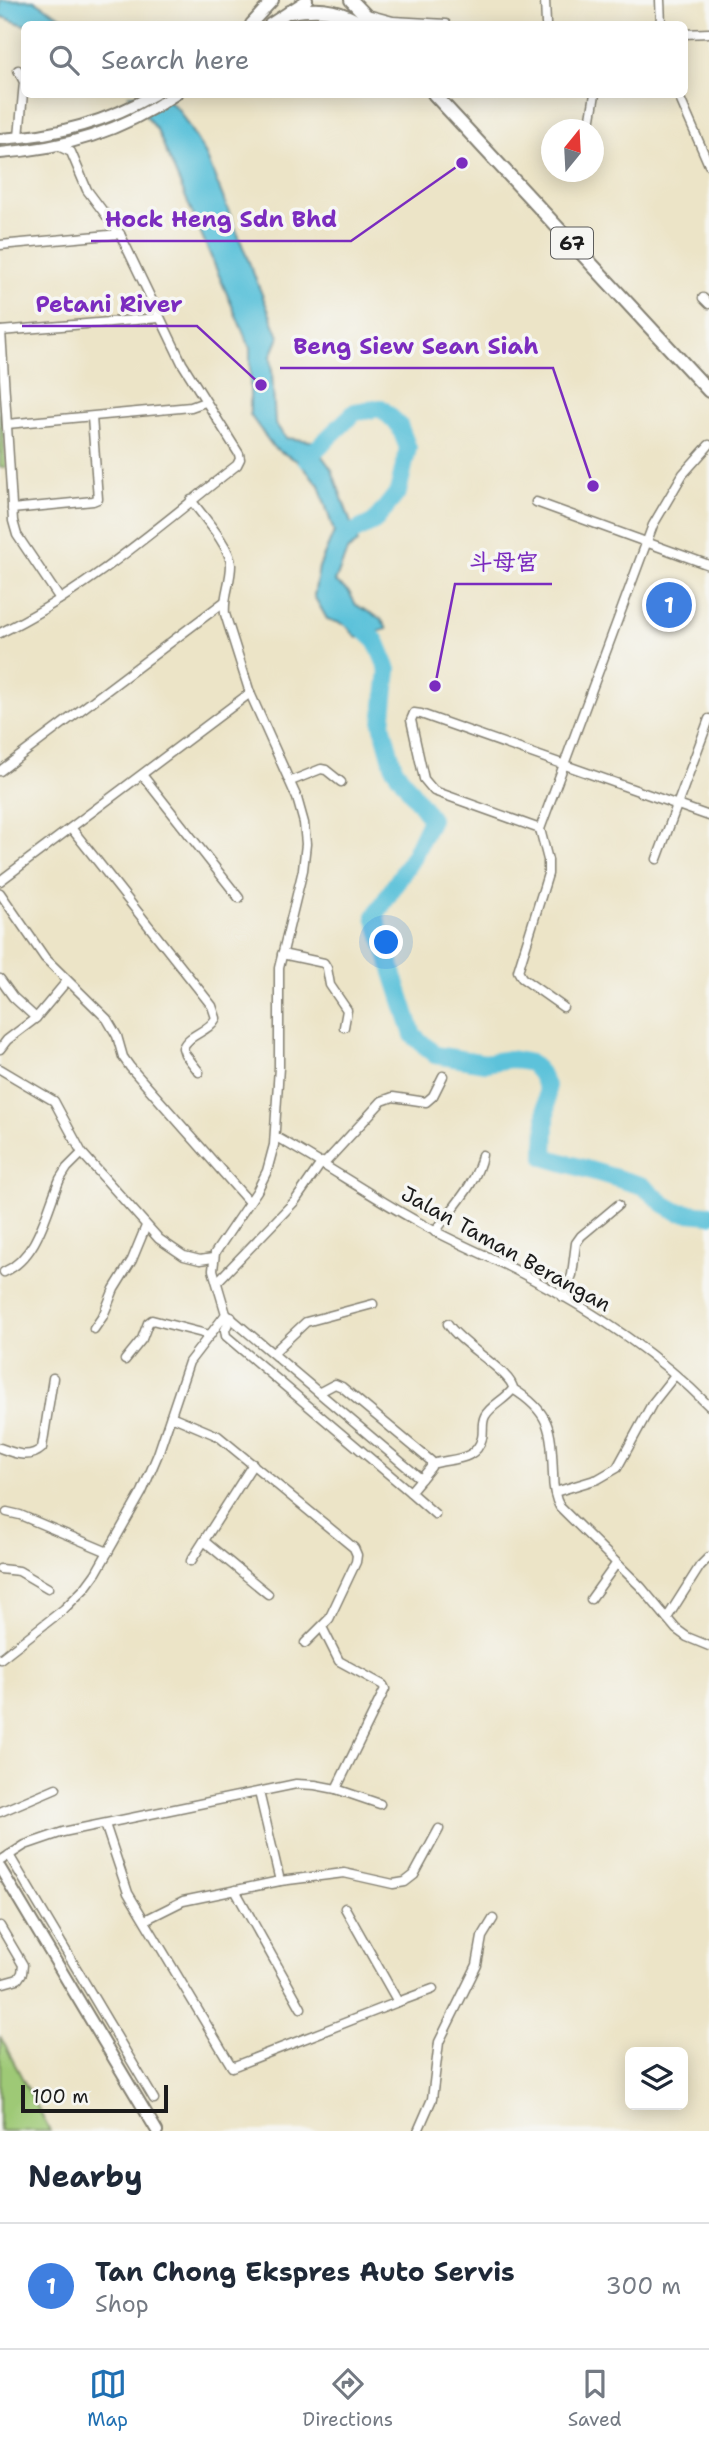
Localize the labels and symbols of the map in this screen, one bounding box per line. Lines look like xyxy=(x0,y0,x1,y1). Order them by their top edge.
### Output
north arrow xyxy=(541,119,604,182)
callout: Hock Heng Sdn Bhd xyxy=(91,197,351,241)
text: Hock Heng Sdn Bhd xyxy=(105,204,337,234)
road number: 67 xyxy=(551,228,593,258)
callout: Petani River xyxy=(22,282,197,326)
text: Petani River xyxy=(35,289,183,319)
callout: Beng Siew Sean Siah xyxy=(280,324,553,368)
text: Beng Siew Sean Siah xyxy=(293,331,539,361)
callout: 斗母宫 xyxy=(455,540,552,584)
text: 斗母宫 xyxy=(470,547,539,577)
pin: 1 xyxy=(646,579,692,631)
your location xyxy=(369,925,403,959)
street label: Jalan Taman Berangan xyxy=(396,1180,616,1319)
scale bar xyxy=(21,2082,168,2114)

